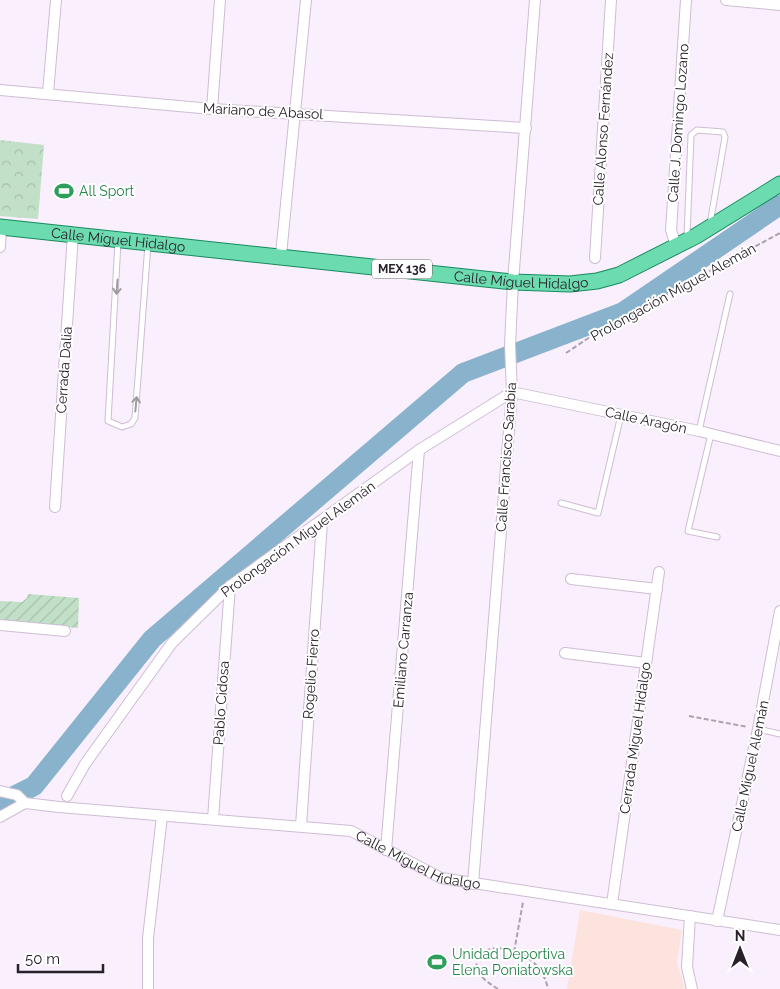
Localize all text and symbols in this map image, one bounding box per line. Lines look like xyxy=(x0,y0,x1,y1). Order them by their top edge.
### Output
street label: Calle J. Domingo Lozano xyxy=(664,43,692,203)
street label: Calle Alonso Fernández xyxy=(590,52,616,206)
street label: Mariano de Abasol xyxy=(203,100,324,122)
sports icon: All Sport xyxy=(53,180,75,202)
place label: All Sport xyxy=(79,183,135,199)
street label: Calle Míguel Hidalgo xyxy=(50,225,186,255)
street label: Prolongación Miguel Alemán xyxy=(588,240,758,344)
road number: MEX 136 xyxy=(372,260,432,278)
street label: Calle Míguel Hidalgo xyxy=(453,268,589,292)
one-way arrow xyxy=(112,279,121,295)
street label: Cerrada Dalia xyxy=(53,326,75,414)
street label: Calle Francisco Sarabia xyxy=(493,382,519,532)
one-way arrow xyxy=(131,396,141,412)
street label: Calle Aragón xyxy=(604,404,688,436)
street label: Prolongación Miguel Alemán xyxy=(218,478,378,600)
street label: Emiliano Carranza xyxy=(390,591,416,709)
street label: Rogelio Fierro xyxy=(300,628,322,720)
street label: Pablo Cidosa xyxy=(210,660,232,746)
street label: Cerrada Miguel Hidalgo xyxy=(616,661,654,815)
street label: Calle Miguel Alemán xyxy=(728,699,772,833)
street label: Calle Míguel Hidalgo xyxy=(353,827,482,892)
north arrow xyxy=(715,924,765,974)
text: N xyxy=(735,928,745,944)
scale bar xyxy=(18,942,102,974)
place label: Unidad Deportiva Elena Poniatowska xyxy=(452,946,573,978)
text: 50 m xyxy=(25,950,60,968)
sports icon: Unidad Deportiva Elena Poniatowska xyxy=(426,951,448,973)

